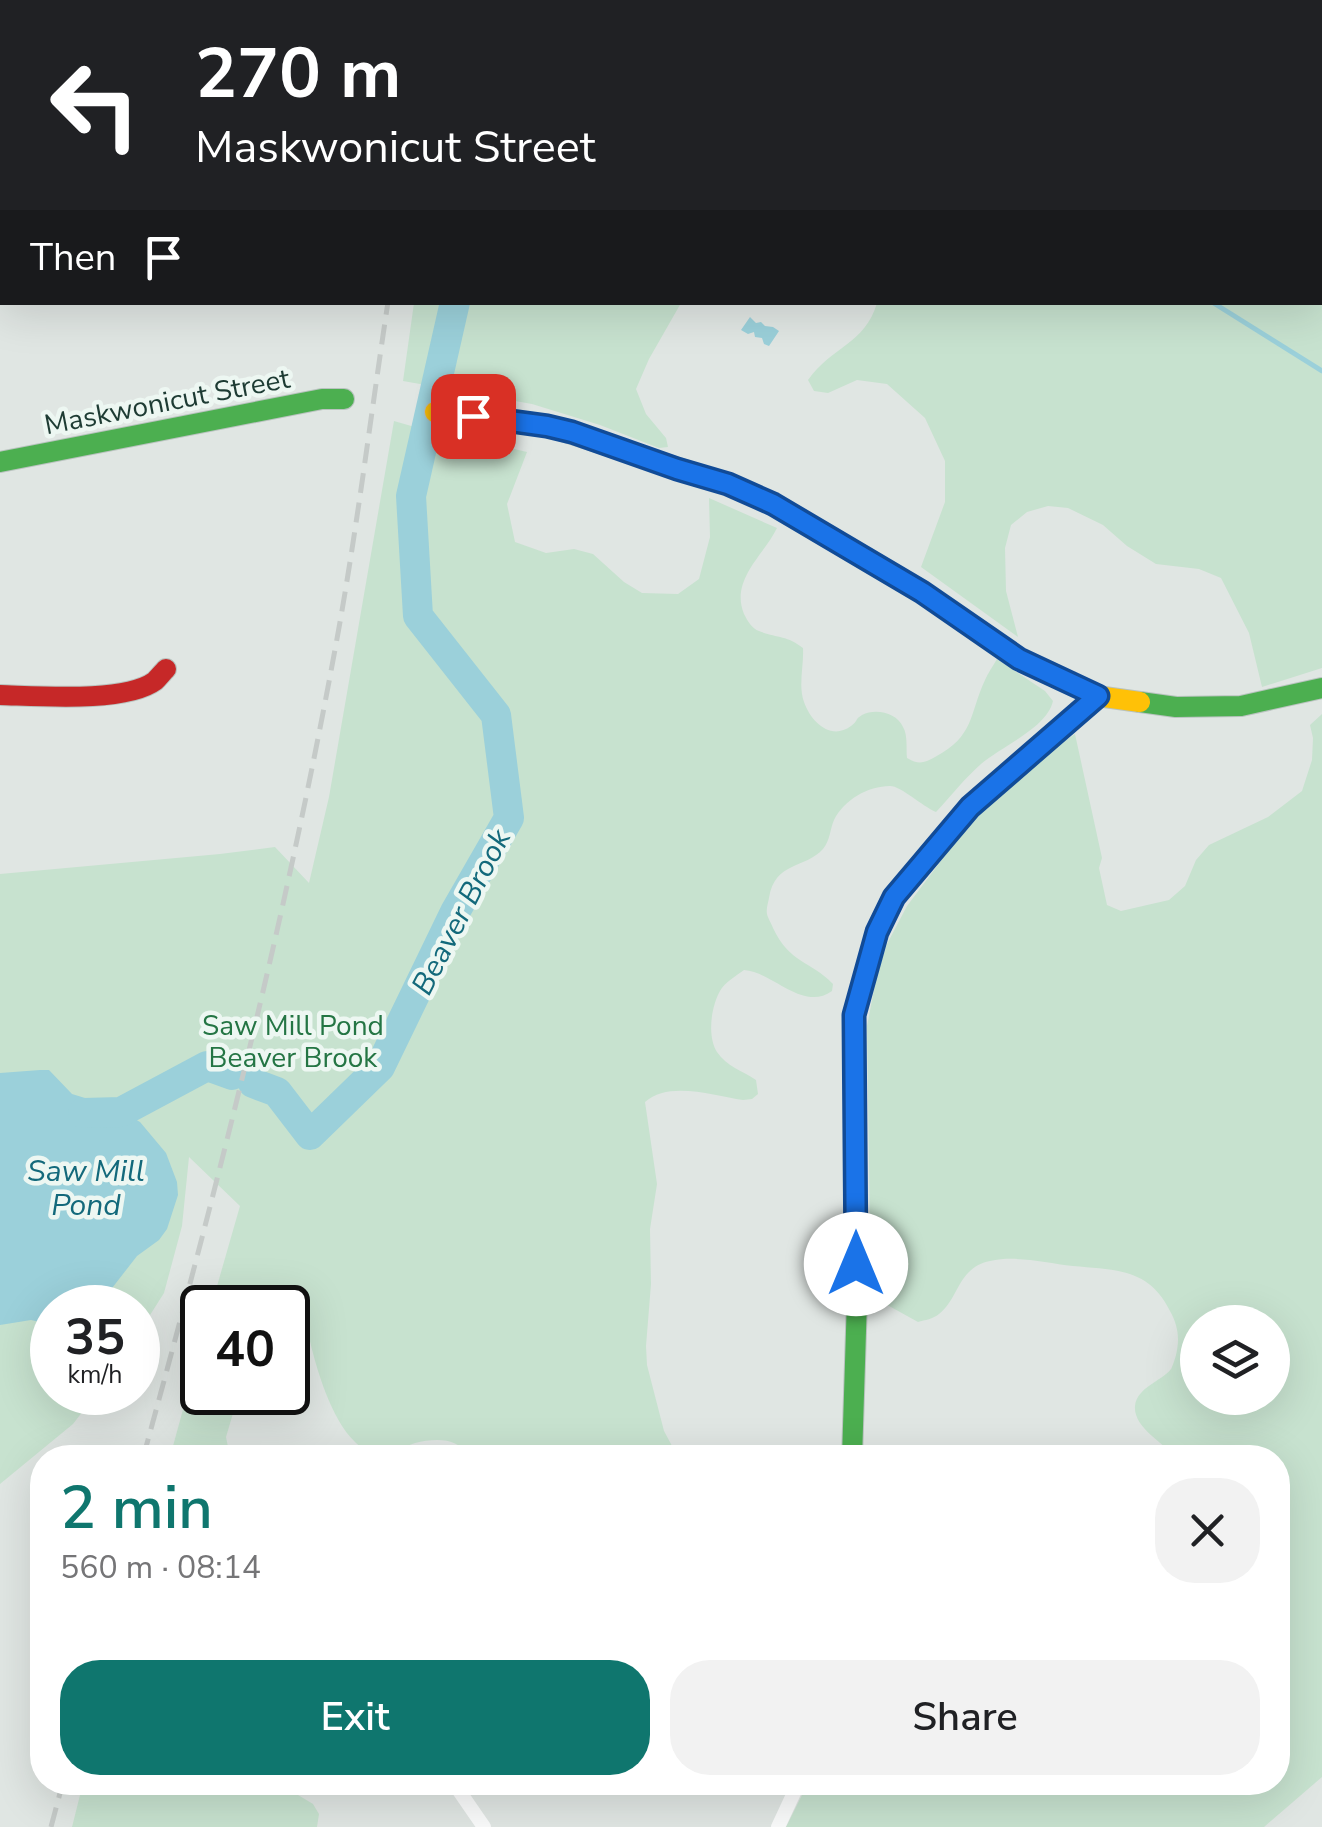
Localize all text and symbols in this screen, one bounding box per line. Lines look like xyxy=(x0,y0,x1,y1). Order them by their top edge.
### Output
text: 270 m xyxy=(195,26,401,122)
icon: left xyxy=(30,40,160,170)
text: Maskwonicut Street xyxy=(195,117,595,178)
icon: arrive xyxy=(136,230,191,285)
text: Then xyxy=(30,232,116,283)
street label: Maskwonicut Street xyxy=(41,360,293,444)
pin xyxy=(431,374,516,459)
icon: arrive xyxy=(446,389,501,444)
water label: Beaver Brook xyxy=(402,821,521,1002)
park label: Saw Mill Pond Beaver Brook xyxy=(202,1007,384,1077)
water label: Saw Mill Pond xyxy=(27,1151,145,1226)
position arrow xyxy=(804,1212,908,1316)
speed limit sign: 40 xyxy=(180,1285,310,1415)
text: 35 xyxy=(65,1303,125,1372)
map controls xyxy=(1180,1305,1290,1415)
button: layers xyxy=(1180,1305,1290,1415)
text: km/h xyxy=(67,1358,123,1392)
text: 2 min xyxy=(60,1467,213,1549)
button: close xyxy=(1155,1478,1260,1583)
text: 560 m · 08:14 xyxy=(60,1546,261,1589)
button: Exit xyxy=(60,1660,650,1775)
button: Share xyxy=(670,1660,1260,1775)

